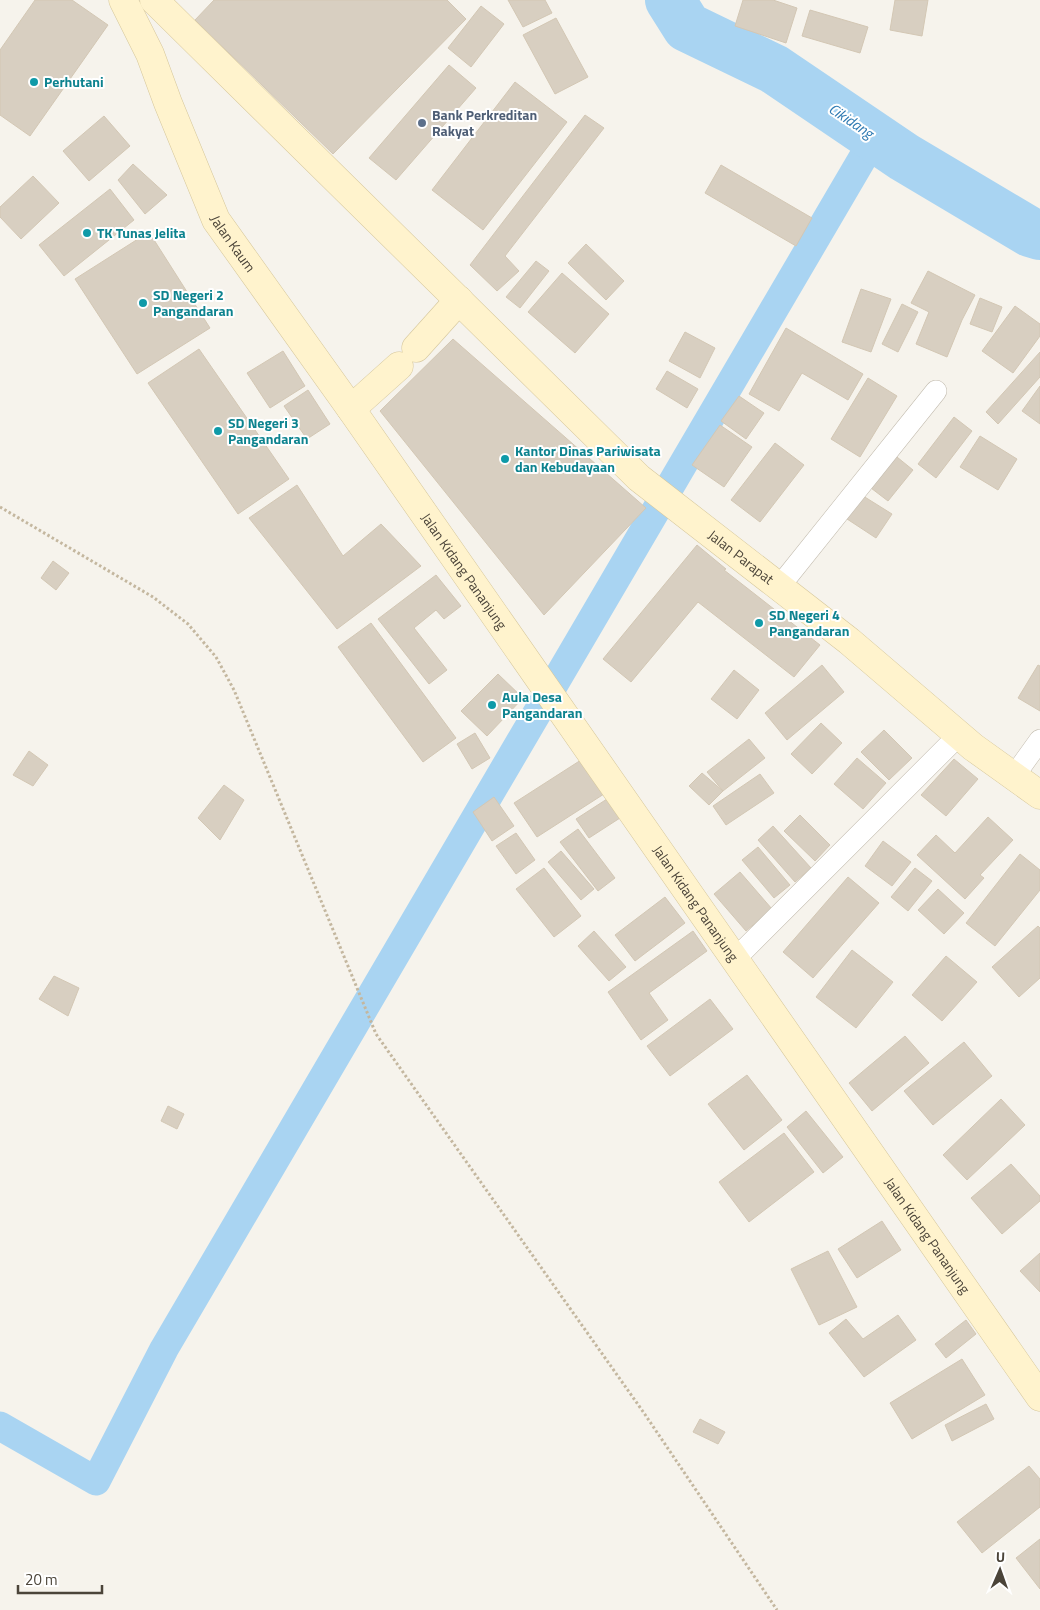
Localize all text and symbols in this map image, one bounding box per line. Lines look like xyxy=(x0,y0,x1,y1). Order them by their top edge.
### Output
place label: Perhutani xyxy=(44,71,104,92)
marker: Perhutani xyxy=(28,76,40,88)
water label: Cikidang xyxy=(824,97,880,145)
place label: Bank Perkreditan Rakyat xyxy=(432,104,537,141)
marker: Bank Perkreditan Rakyat xyxy=(416,117,428,129)
street label: Jalan Kaum xyxy=(205,212,261,276)
place label: TK Tunas Jelita xyxy=(97,222,186,243)
marker: TK Tunas Jelita xyxy=(81,227,93,239)
place label: SD Negeri 2 Pangandaran xyxy=(153,284,233,321)
marker: SD Negeri 2 Pangandaran xyxy=(137,297,149,309)
place label: SD Negeri 3 Pangandaran xyxy=(228,412,308,449)
marker: SD Negeri 3 Pangandaran xyxy=(212,425,224,437)
place label: Kantor Dinas Pariwisata dan Kebudayaan xyxy=(515,440,661,477)
marker: Kantor Dinas Pariwisata dan Kebudayaan xyxy=(499,453,511,465)
street label: Jalan Kidang Pananjung xyxy=(416,508,513,633)
street label: Jalan Parapat xyxy=(704,524,779,589)
place label: SD Negeri 4 Pangandaran xyxy=(769,604,849,641)
marker: SD Negeri 4 Pangandaran xyxy=(753,617,765,629)
place label: Aula Desa Pangandaran xyxy=(502,686,582,723)
marker: Aula Desa Pangandaran xyxy=(486,699,498,711)
street label: Jalan Kidang Pananjung xyxy=(648,841,744,966)
street label: Jalan Kidang Pananjung xyxy=(880,1173,976,1298)
north arrow xyxy=(975,1545,1025,1595)
text: U xyxy=(996,1546,1005,1567)
scale bar xyxy=(18,1562,101,1594)
text: 20 m xyxy=(25,1568,58,1591)

